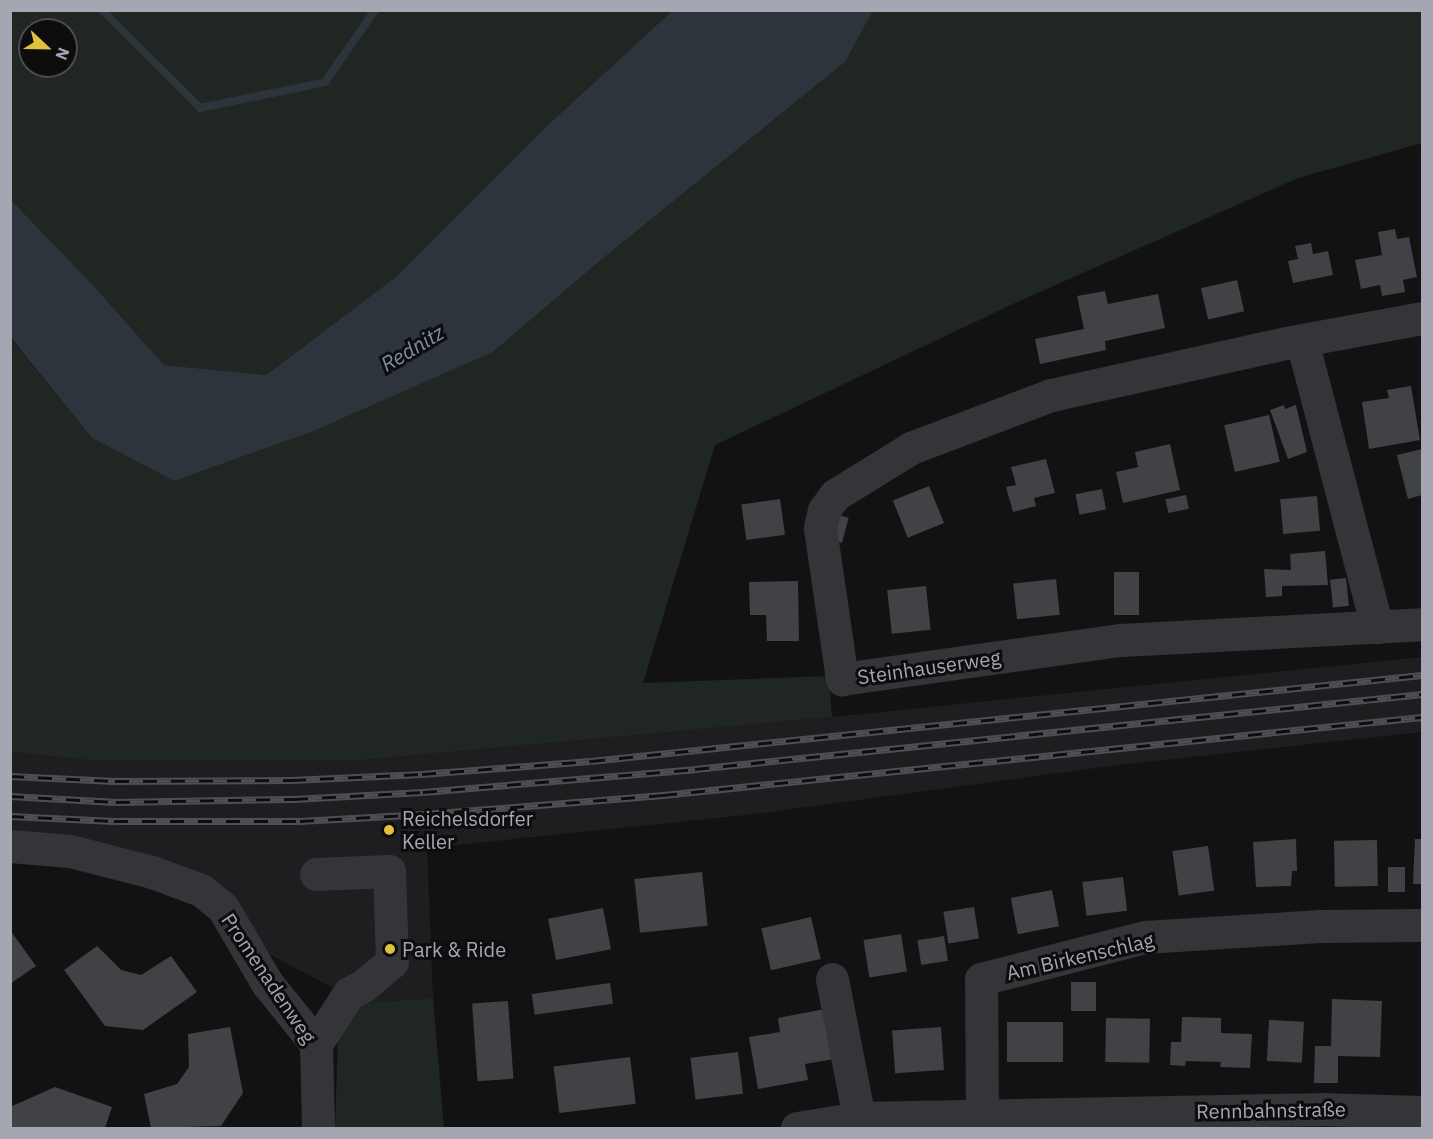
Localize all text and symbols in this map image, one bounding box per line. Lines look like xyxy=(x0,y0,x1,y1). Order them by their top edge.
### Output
north arrow xyxy=(18,18,78,78)
text: N xyxy=(51,45,74,63)
water label: Rednitz xyxy=(376,319,448,377)
street label: Steinhauserweg xyxy=(856,645,1002,689)
place label: Reichelsdorfer Keller xyxy=(402,807,533,854)
marker: Reichelsdorfer Keller xyxy=(380,821,398,839)
street label: Promenadenweg xyxy=(217,908,321,1048)
street label: Am Birkenschlag xyxy=(1004,927,1156,985)
place label: Park & Ride xyxy=(402,937,506,961)
marker: Park & Ride xyxy=(383,942,397,956)
street label: Rennbahnstraße xyxy=(1196,1097,1346,1123)

